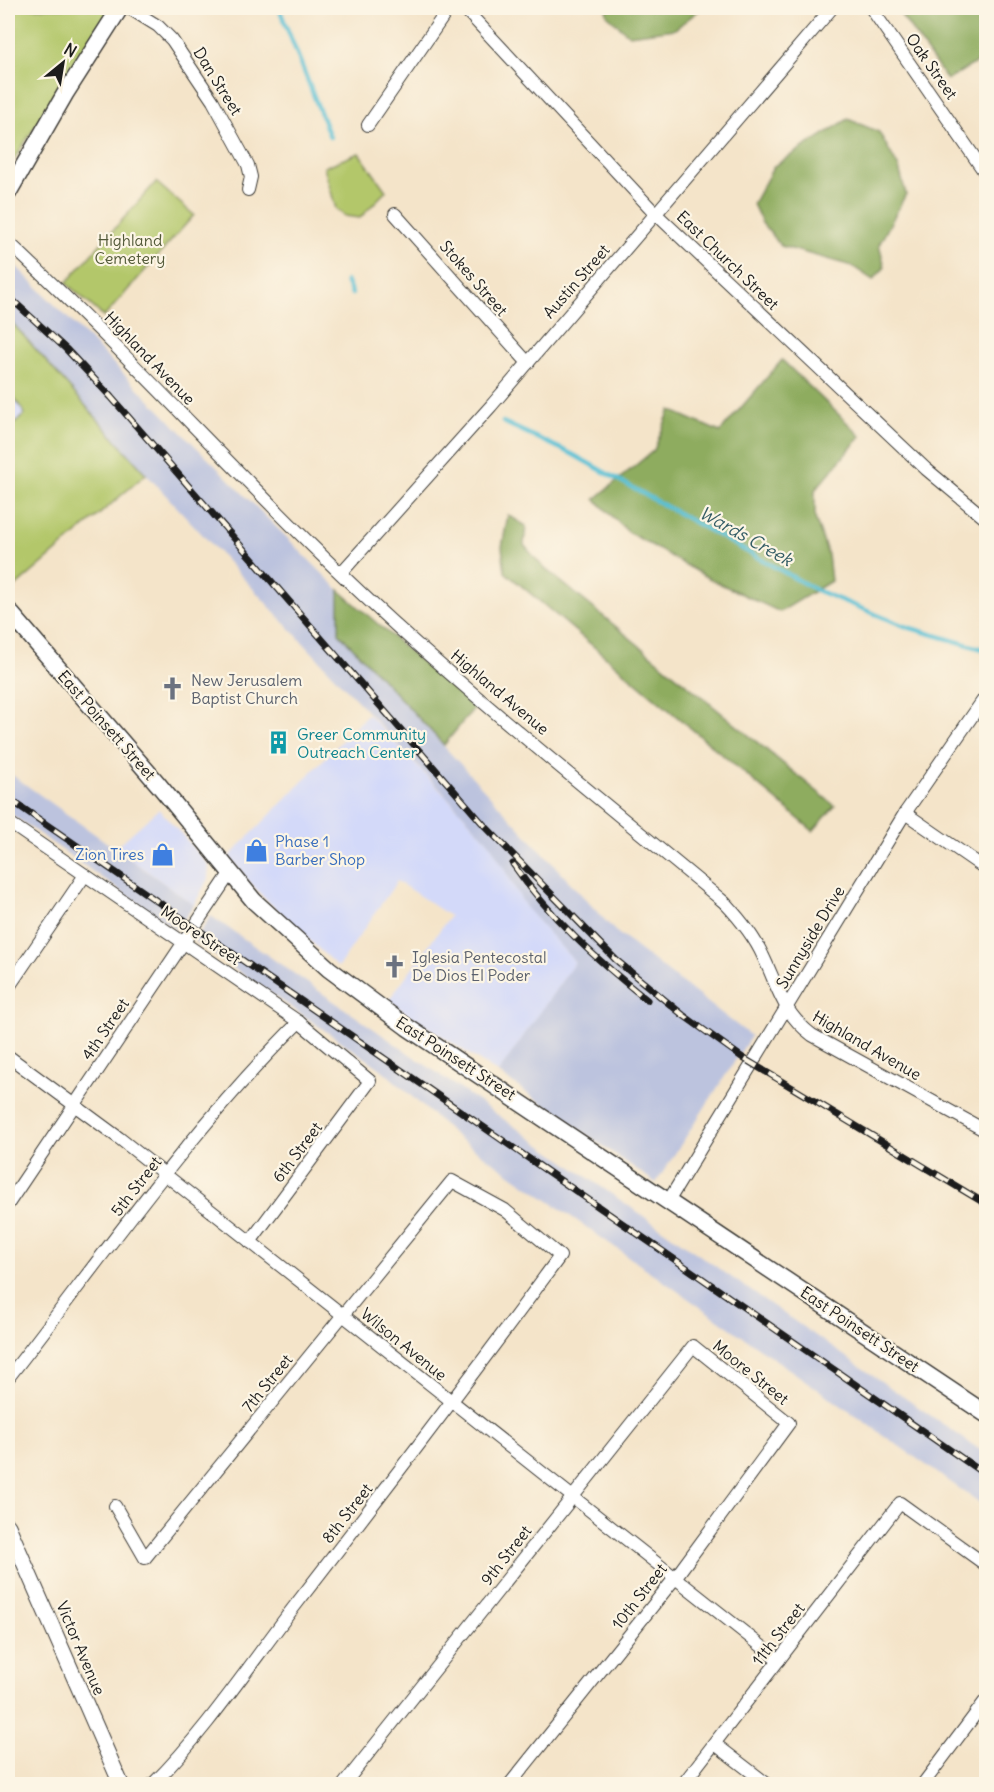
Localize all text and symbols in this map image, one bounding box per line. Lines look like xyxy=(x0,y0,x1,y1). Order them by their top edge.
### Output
street label: Oak Street xyxy=(902,29,962,103)
north arrow xyxy=(33,33,93,93)
text: N xyxy=(61,39,80,61)
street label: Dan Street xyxy=(189,43,247,119)
street label: East Church Street xyxy=(673,206,784,314)
park label: Highland Cemetery xyxy=(95,230,165,268)
street label: Stokes Street xyxy=(436,236,513,320)
street label: Austin Street xyxy=(538,239,614,322)
street label: Highland Avenue xyxy=(100,307,200,409)
water label: Wards Creek xyxy=(695,501,798,572)
street label: Highland Avenue xyxy=(447,645,553,739)
street label: East Poinsett Street xyxy=(54,666,161,785)
place label: New Jerusalem Baptist Church xyxy=(191,670,302,708)
church icon: New Jerusalem Baptist Church xyxy=(160,676,186,702)
place label: Greer Community Outreach Center xyxy=(297,724,426,762)
building icon: Greer Community Outreach Center xyxy=(266,730,292,756)
place label: Phase 1 Barber Shop xyxy=(275,831,365,869)
shop icon: Phase 1 Barber Shop xyxy=(244,837,270,863)
shop icon: Zion Tires xyxy=(149,841,175,867)
place label: Zion Tires xyxy=(75,844,144,864)
street label: Sunnyside Drive xyxy=(771,882,849,992)
street label: Moore Street xyxy=(157,901,245,969)
place label: Iglesia Pentecostal De Dios El Poder xyxy=(412,947,547,985)
church icon: Iglesia Pentecostal De Dios El Poder xyxy=(381,953,407,979)
street label: 4th Street xyxy=(77,994,133,1064)
street label: Highland Avenue xyxy=(809,1006,925,1084)
street label: East Poinsett Street xyxy=(392,1012,520,1105)
street label: 6th Street xyxy=(268,1117,327,1186)
street label: 5th Street xyxy=(106,1152,166,1220)
street label: East Poinsett Street xyxy=(797,1282,924,1377)
street label: Wilson Avenue xyxy=(357,1303,451,1385)
street label: Moore Street xyxy=(709,1335,794,1409)
street label: 7th Street xyxy=(238,1349,297,1416)
street label: 8th Street xyxy=(317,1479,377,1547)
street label: 9th Street xyxy=(476,1521,536,1589)
street label: 10th Street xyxy=(607,1559,671,1633)
street label: Victor Avenue xyxy=(52,1598,110,1698)
street label: 11th Street xyxy=(747,1598,809,1669)

